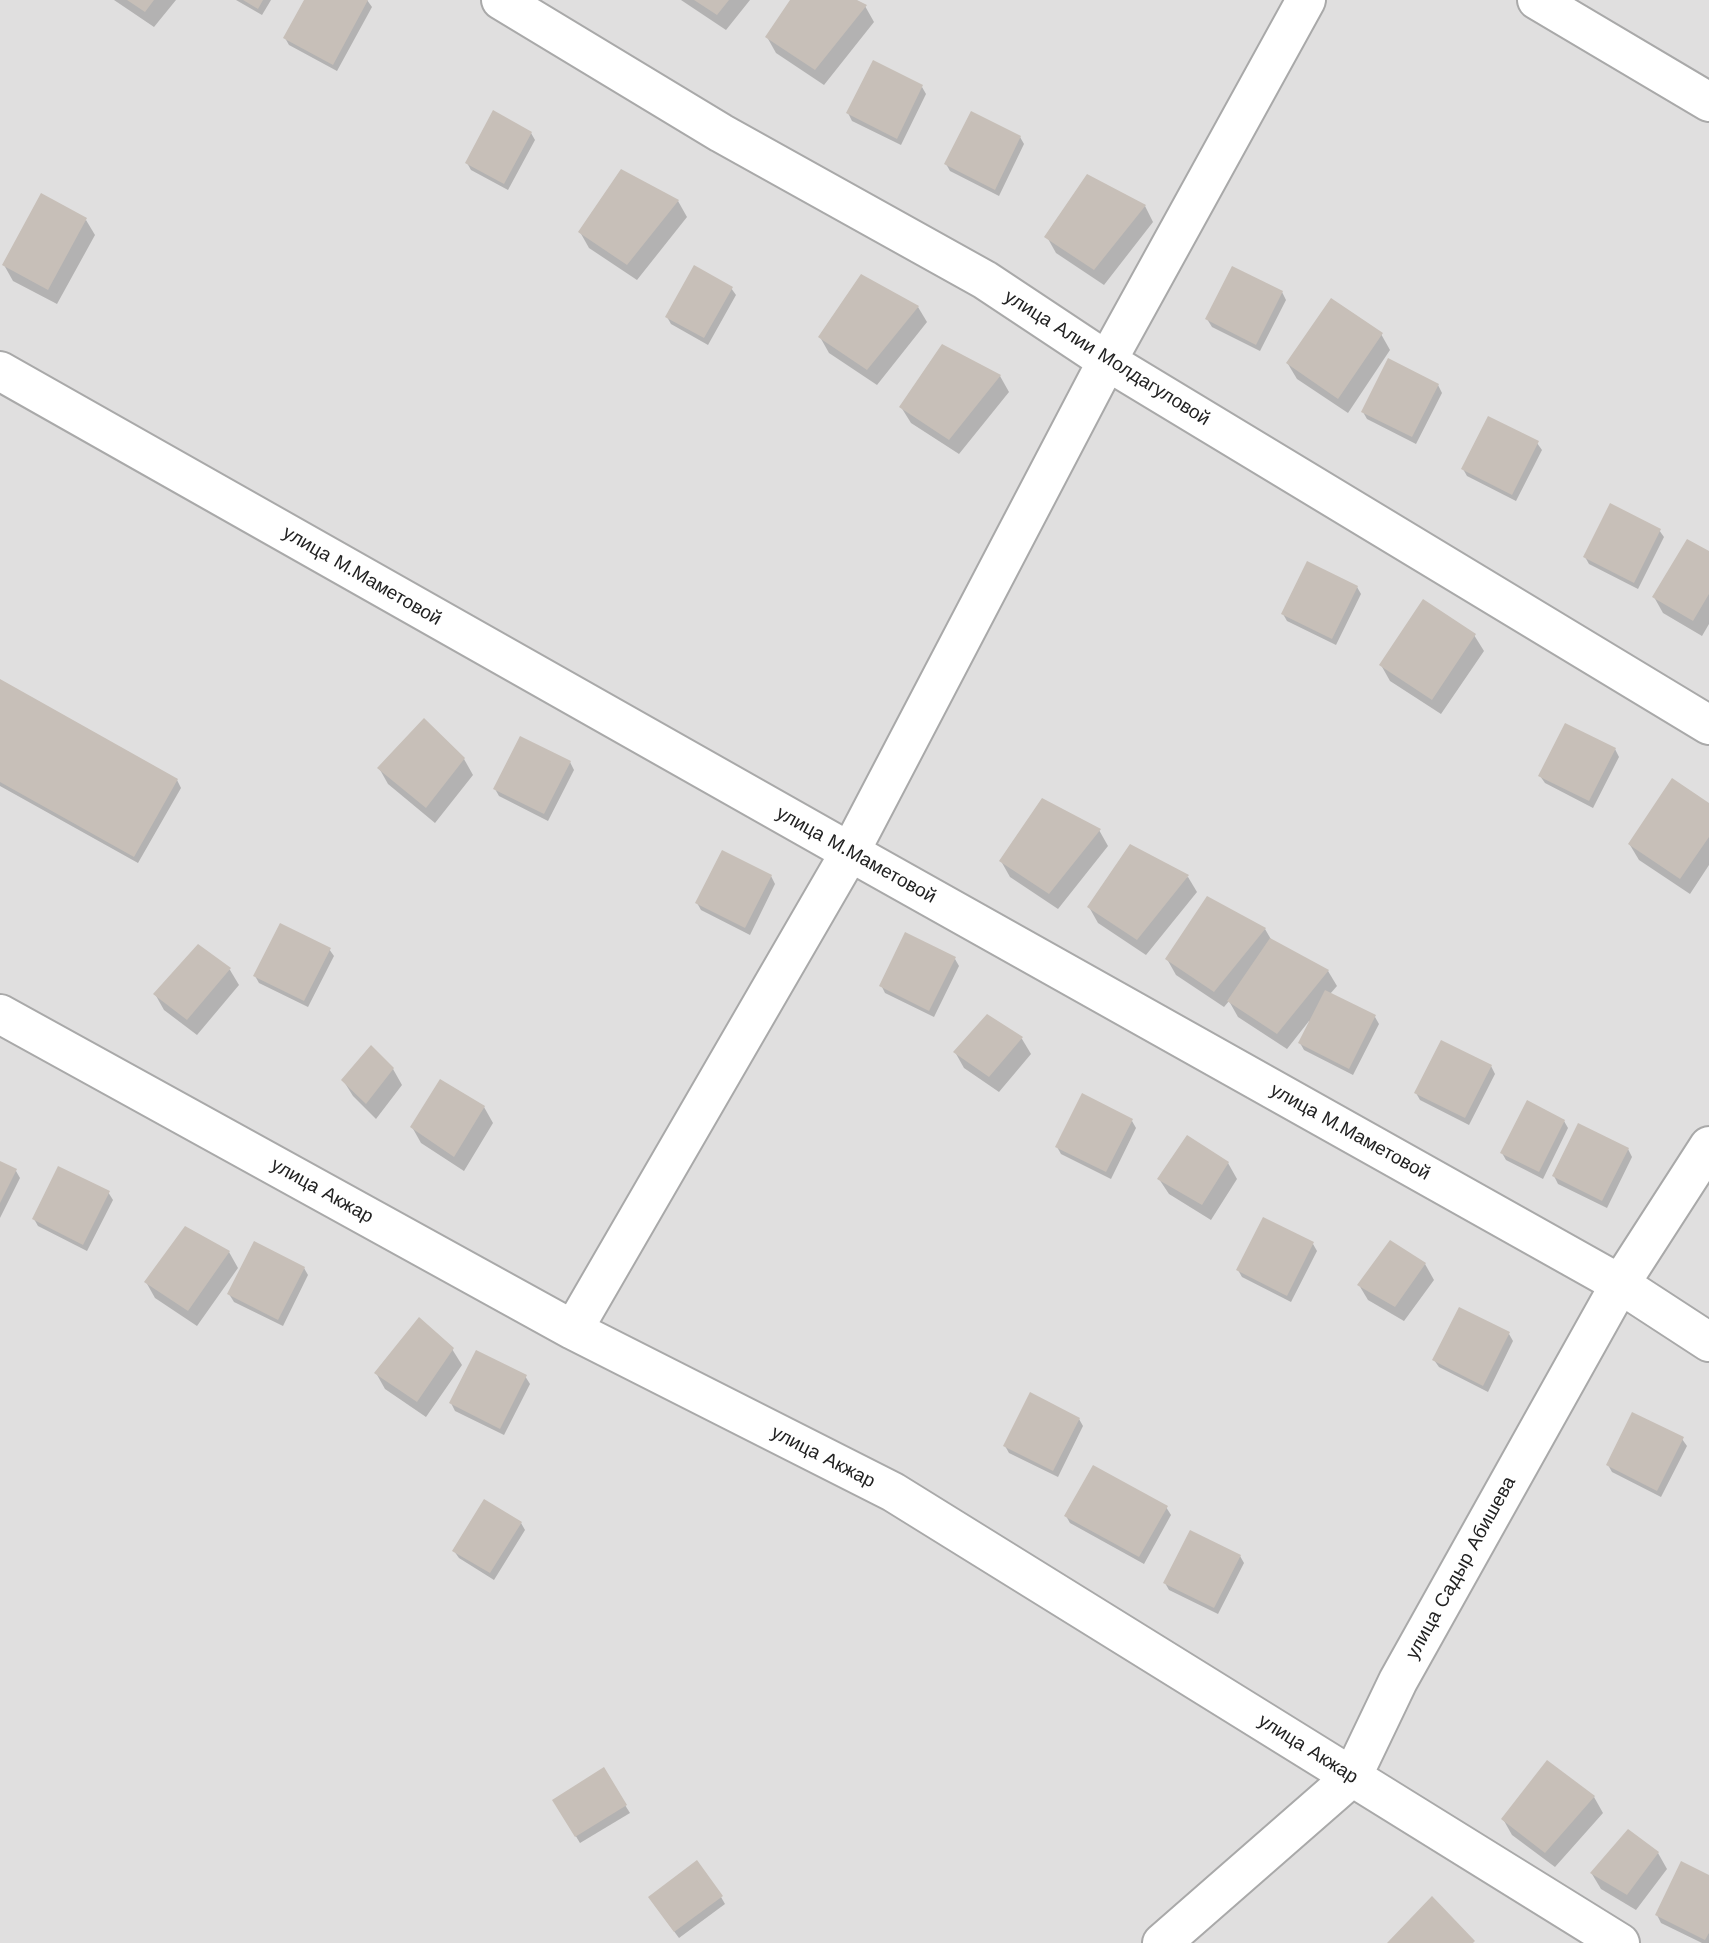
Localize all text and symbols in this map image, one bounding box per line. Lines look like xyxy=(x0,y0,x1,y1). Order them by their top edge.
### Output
street label: улица Алии Молдагуловой xyxy=(1000,285,1214,431)
street label: улица М.Маметовой xyxy=(279,521,445,631)
street label: улица М.Маметовой xyxy=(772,802,940,908)
street label: улица М.Маметовой xyxy=(1266,1079,1434,1185)
street label: улица Акжар xyxy=(267,1154,377,1228)
street label: улица Акжар xyxy=(767,1421,879,1493)
street label: улица Садыр Абишева xyxy=(1401,1473,1521,1663)
street label: улица Акжар xyxy=(1254,1709,1362,1789)

